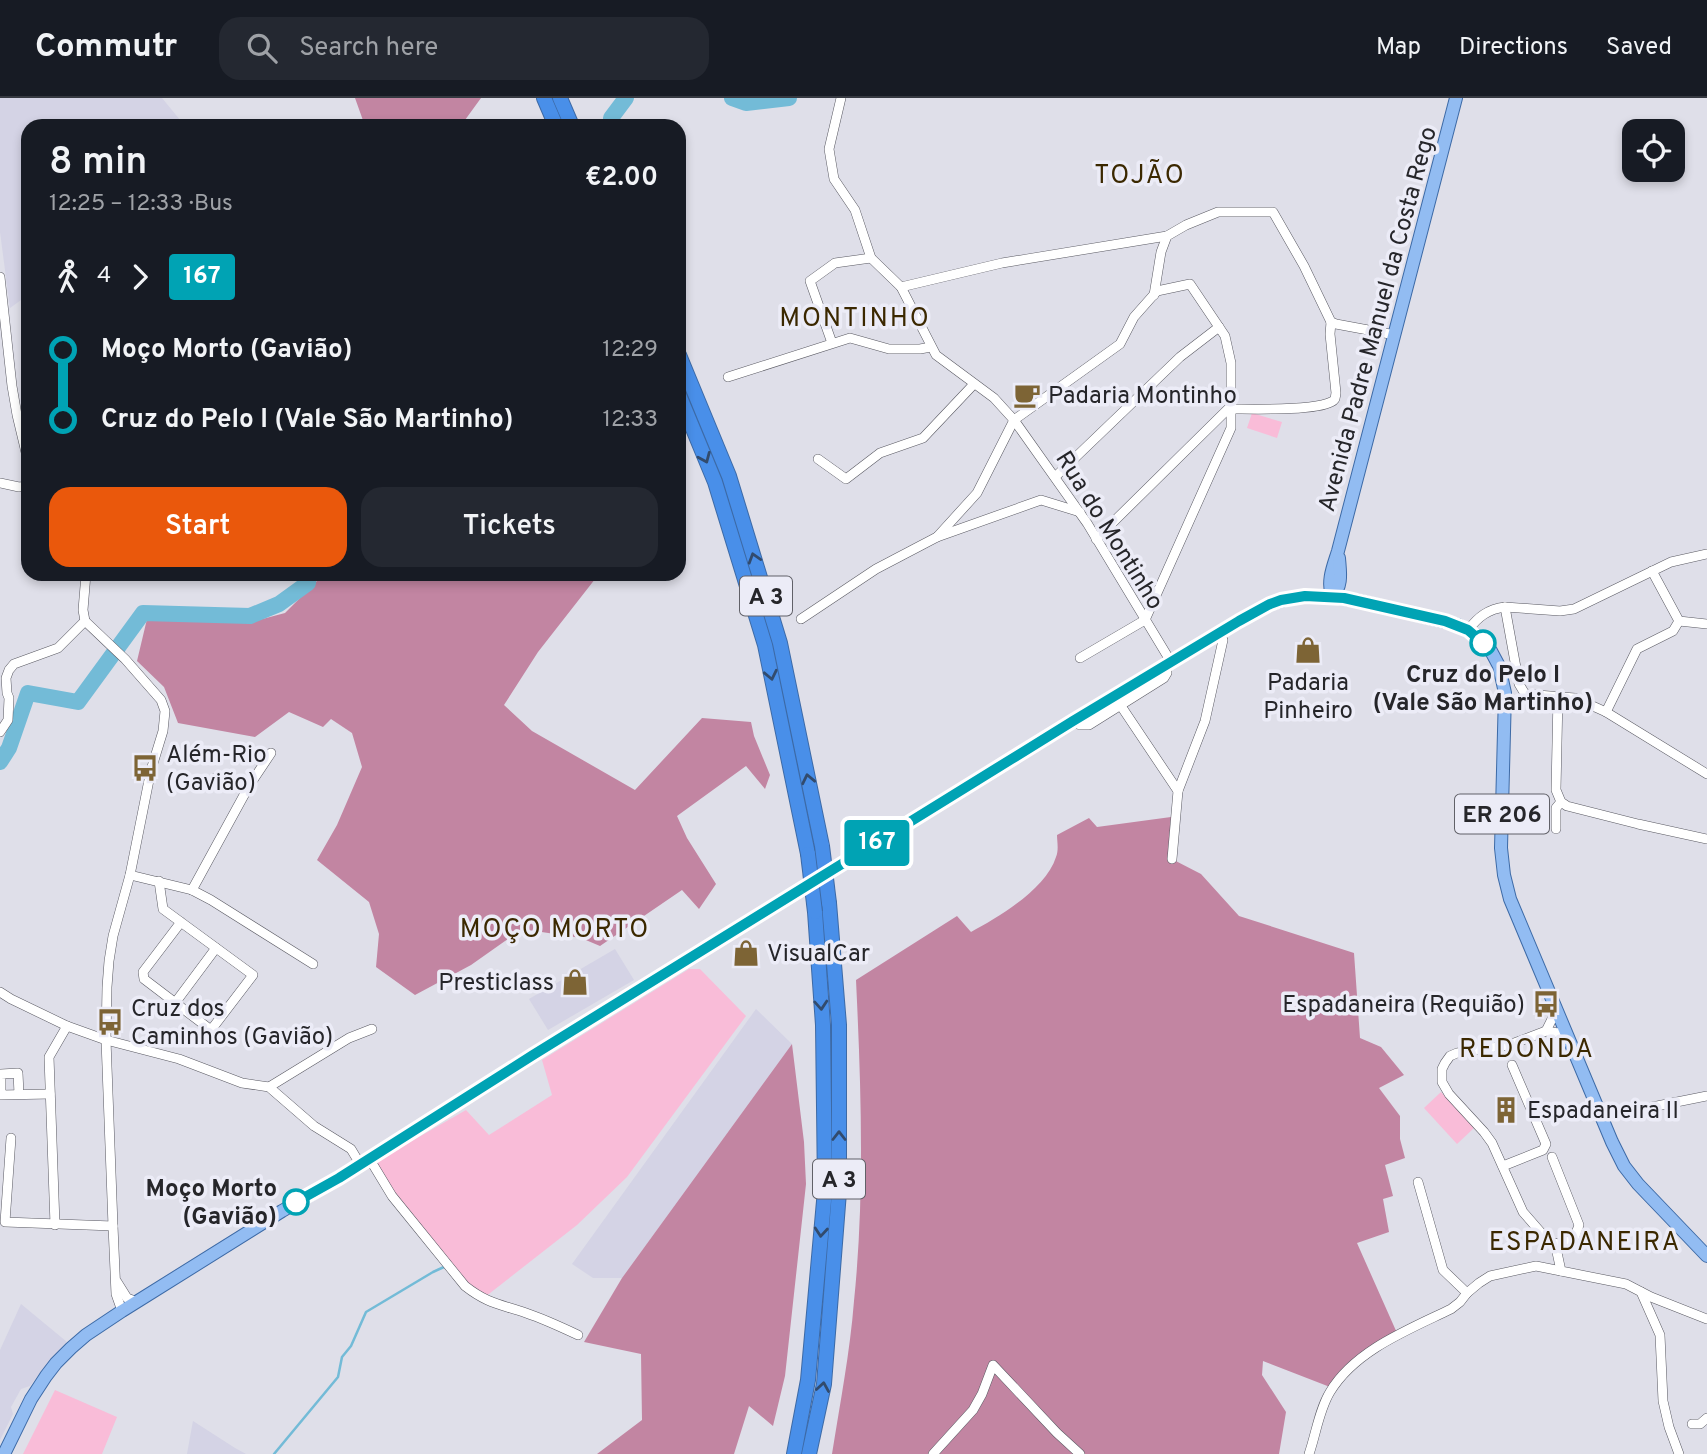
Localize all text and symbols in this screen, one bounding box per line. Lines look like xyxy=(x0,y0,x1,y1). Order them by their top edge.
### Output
search box xyxy=(219,17,709,80)
text: Commutr xyxy=(35,27,177,69)
icon: search xyxy=(243,29,281,67)
text: Search here xyxy=(299,32,438,65)
text: Map xyxy=(1376,33,1421,63)
text: Directions xyxy=(1459,33,1568,63)
text: Saved xyxy=(1606,33,1672,63)
map controls xyxy=(1622,119,1685,182)
button: locate xyxy=(1622,119,1685,182)
street label: Avenida Padre Manuel da Costa Rego xyxy=(1313,124,1445,515)
text: 8 min xyxy=(49,139,147,188)
district label: TOJÃO xyxy=(1094,159,1186,193)
text: €2.00 xyxy=(585,162,658,195)
text: 12:25 – 12:33 · Bus xyxy=(49,190,233,219)
icon: walk xyxy=(49,258,87,296)
icon: forward xyxy=(121,258,159,296)
text: 4 xyxy=(97,262,111,291)
text: 167 xyxy=(183,262,221,292)
district label: MONTINHO xyxy=(779,303,931,336)
text: Moço Morto (Gavião) xyxy=(101,334,352,367)
text: 12:29 xyxy=(602,336,658,365)
cafe icon: Padaria Montinho xyxy=(1012,380,1042,410)
place label: Padaria Montinho xyxy=(1048,382,1237,412)
text: Cruz do Pelo I (Vale São Martinho) xyxy=(101,404,513,437)
text: 12:33 xyxy=(602,406,658,435)
street label: Rua do Montinho xyxy=(1048,446,1169,616)
one-way arrow xyxy=(697,451,711,463)
button: Start xyxy=(49,487,347,567)
button: Tickets xyxy=(361,487,658,567)
one-way arrow xyxy=(748,552,763,564)
road number: A 3 xyxy=(740,576,792,616)
marker: Cruz do Pelo I (Vale São Martinho) xyxy=(1470,630,1496,656)
shop icon: Padaria Pinheiro xyxy=(1293,635,1323,665)
place label: Cruz do Pelo I (Vale São Martinho) xyxy=(1373,661,1593,719)
one-way arrow xyxy=(763,669,778,681)
place label: Padaria Pinheiro xyxy=(1263,669,1353,727)
place label: Além-Rio (Gavião) xyxy=(166,741,267,799)
bus stop icon: Além-Rio (Gavião) xyxy=(130,753,160,783)
one-way arrow xyxy=(802,773,817,785)
road number: ER 206 xyxy=(1455,794,1549,834)
line badge: 167 xyxy=(837,820,917,866)
text: 167 xyxy=(858,828,896,858)
district label: MOÇO MORTO xyxy=(460,914,650,947)
shop icon: VisualCar xyxy=(731,938,761,968)
place label: VisualCar xyxy=(767,940,870,970)
shop icon: Presticlass xyxy=(560,967,590,997)
place label: Presticlass xyxy=(438,969,554,999)
bus stop icon: Espadaneira (Requião) xyxy=(1531,989,1561,1019)
place label: Espadaneira (Requião) xyxy=(1282,991,1525,1021)
place label: Cruz dos Caminhos (Gavião) xyxy=(131,995,333,1053)
one-way arrow xyxy=(814,999,829,1010)
bus stop icon: Cruz dos Caminhos (Gavião) xyxy=(95,1007,125,1037)
district label: REDONDA xyxy=(1459,1034,1595,1067)
building icon: Espadaneira II xyxy=(1491,1095,1521,1125)
place label: Espadaneira II xyxy=(1527,1097,1679,1127)
one-way arrow xyxy=(831,1130,847,1141)
road number: A 3 xyxy=(813,1160,865,1198)
place label: Moço Morto (Gavião) xyxy=(145,1175,277,1233)
marker: Moço Morto (Gavião) xyxy=(283,1189,309,1215)
one-way arrow xyxy=(814,1227,829,1238)
district label: ESPADANEIRA xyxy=(1489,1227,1681,1260)
one-way arrow xyxy=(815,1381,830,1393)

